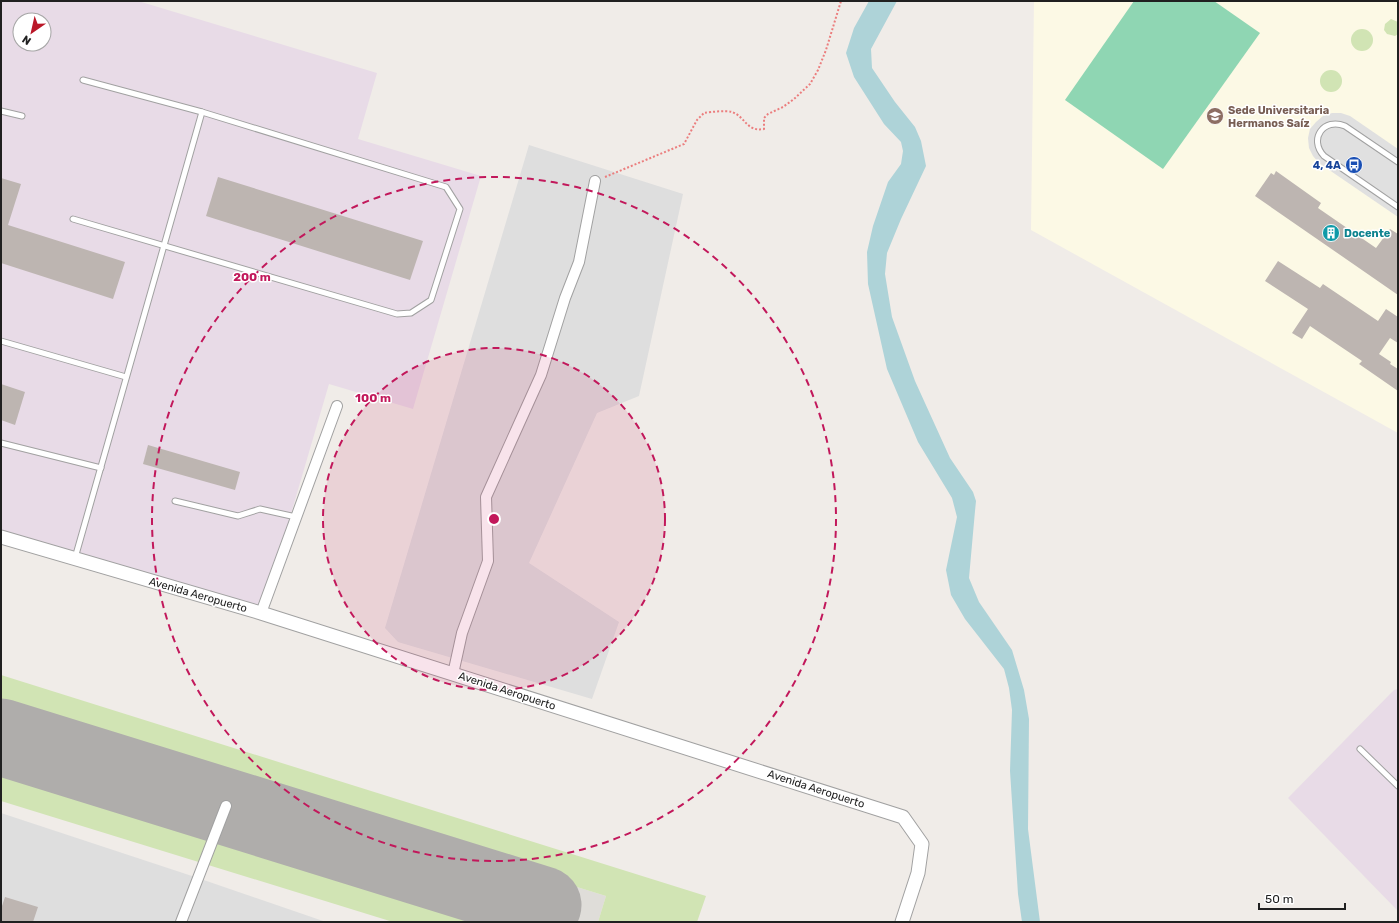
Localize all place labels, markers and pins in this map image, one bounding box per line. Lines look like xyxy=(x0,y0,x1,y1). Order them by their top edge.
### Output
place label: Sede Universitaria Hermanos Saíz xyxy=(1228,104,1329,130)
school or university icon: Sede Universitaria Hermanos Saíz xyxy=(1205,106,1225,126)
bus stop icon: 4, 4A xyxy=(1344,155,1364,175)
place label: 4, 4A xyxy=(1313,159,1341,172)
building icon: Docente xyxy=(1321,223,1341,243)
place label: Docente xyxy=(1344,227,1391,240)
centre of rings xyxy=(487,512,501,526)

